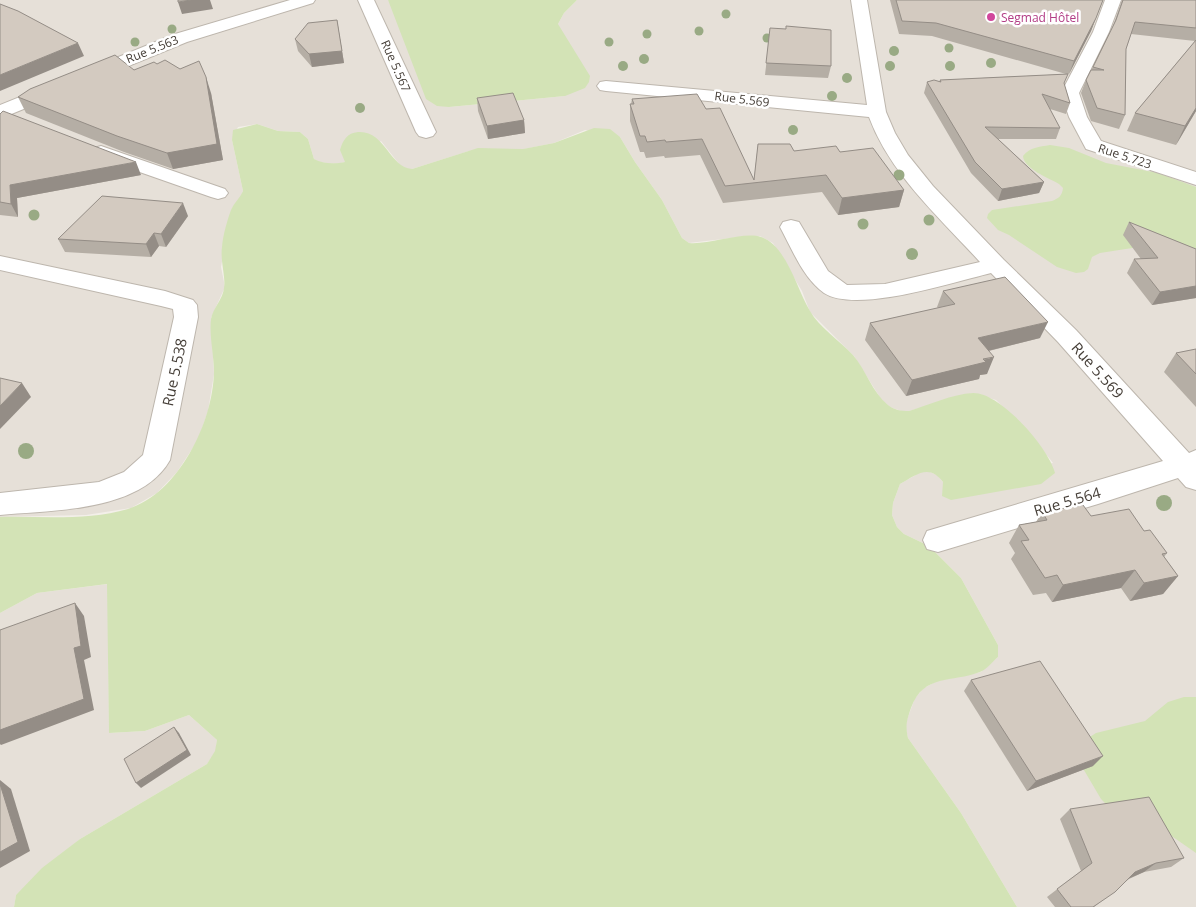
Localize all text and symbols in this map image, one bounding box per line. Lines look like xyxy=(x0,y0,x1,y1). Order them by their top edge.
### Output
place label: Segmad Hôtel xyxy=(1001,9,1079,26)
marker: Segmad Hôtel xyxy=(985,11,997,23)
street label: Rue 5.563 xyxy=(123,31,181,67)
street label: Rue 5.567 xyxy=(377,37,415,95)
street label: Rue 5.569 xyxy=(714,87,771,111)
street label: Rue 5.723 xyxy=(1096,139,1154,173)
street label: Rue 5.538 xyxy=(157,336,191,408)
street label: Rue 5.569 xyxy=(1067,338,1129,402)
street label: Rue 5.564 xyxy=(1031,482,1103,520)

